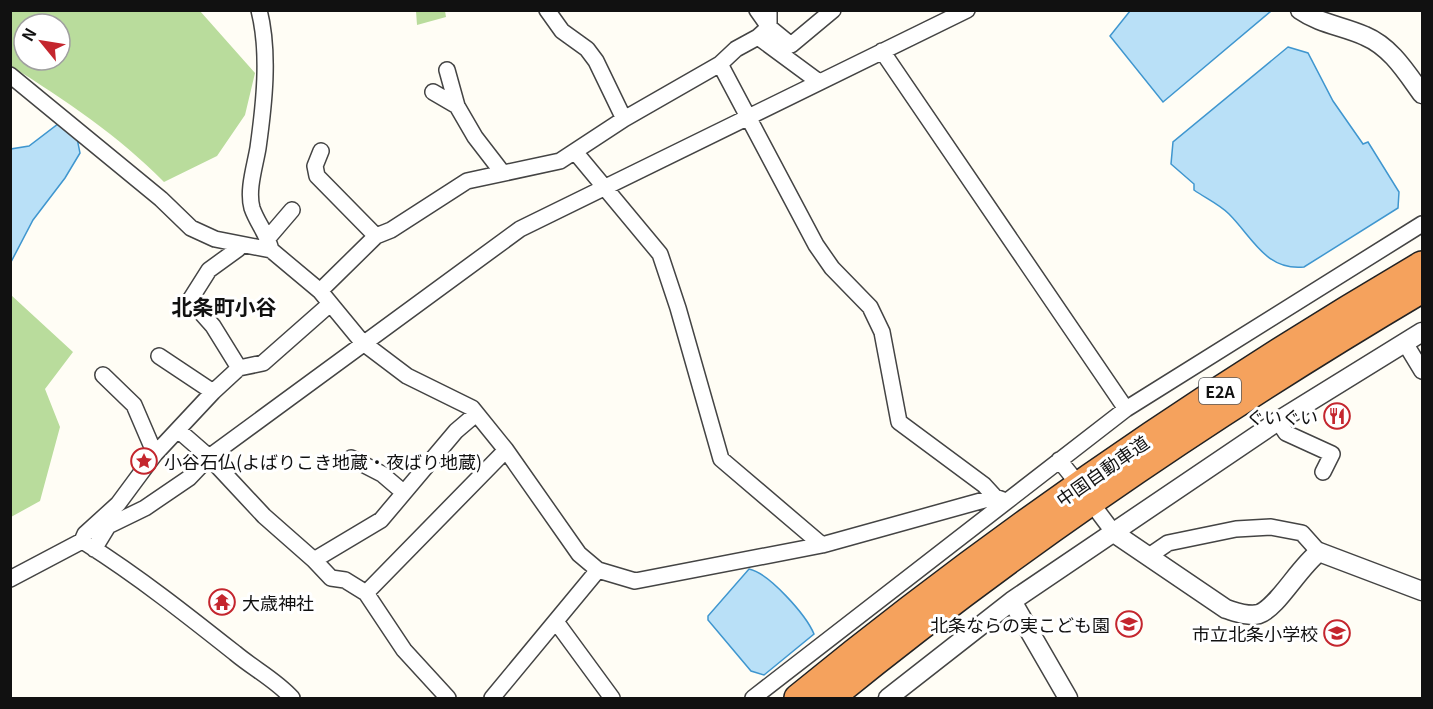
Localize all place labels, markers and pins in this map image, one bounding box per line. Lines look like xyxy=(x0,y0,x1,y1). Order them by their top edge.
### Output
restaurant icon: ぐいぐい xyxy=(1322,401,1352,431)
place label: ぐいぐい xyxy=(1246,403,1318,429)
place icon: 小谷石仏(よばりこき地蔵・夜ばり地蔵) xyxy=(129,446,159,476)
place label: 小谷石仏(よばりこき地蔵・夜ばり地蔵) xyxy=(164,448,482,474)
temple icon: 大歳神社 xyxy=(207,587,237,617)
place label: 大歳神社 xyxy=(242,589,314,615)
school or university icon: 北条ならの実こども園 xyxy=(1114,609,1144,639)
place label: 北条ならの実こども園 xyxy=(930,611,1110,637)
school or university icon: 市立北条小学校 xyxy=(1322,618,1352,648)
place label: 市立北条小学校 xyxy=(1192,620,1318,646)

